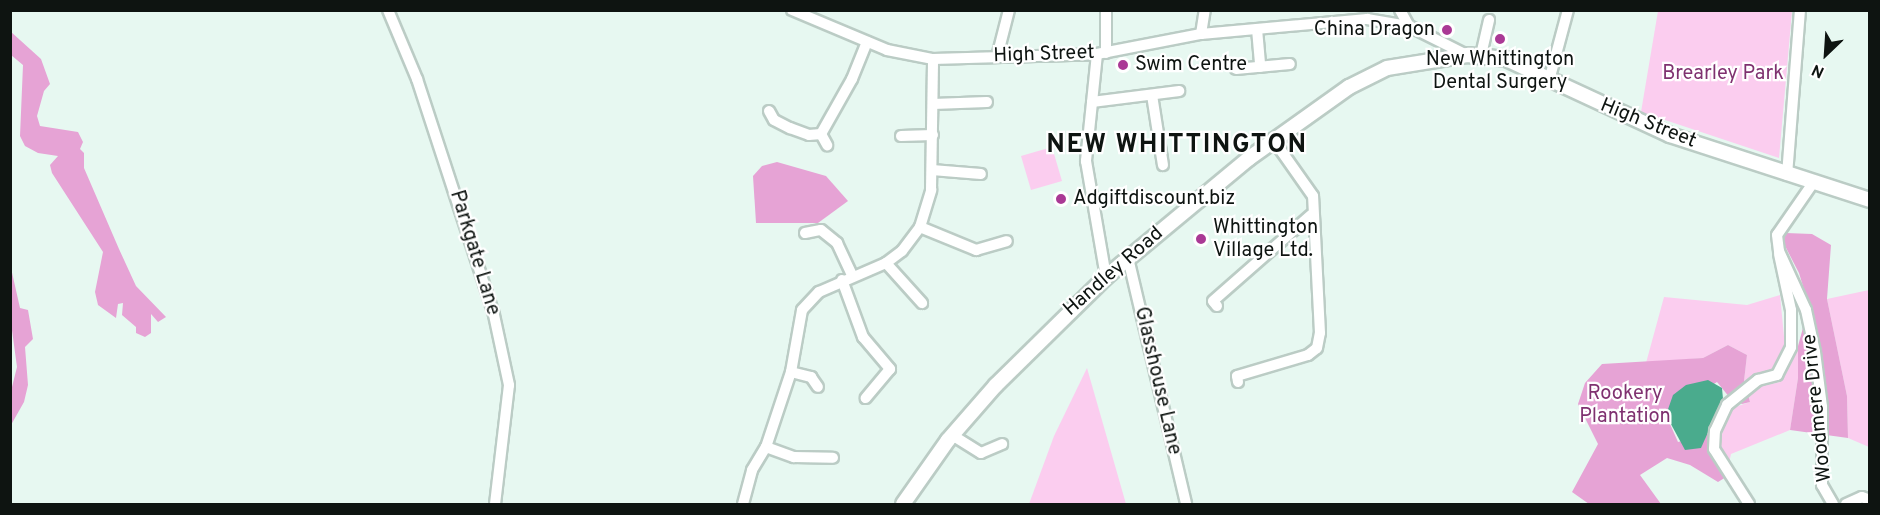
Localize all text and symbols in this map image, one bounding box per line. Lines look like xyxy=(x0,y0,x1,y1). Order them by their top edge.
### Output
place label: China Dragon xyxy=(1314,18,1435,42)
marker: China Dragon xyxy=(1440,23,1454,37)
north arrow xyxy=(1796,24,1856,84)
marker: New Whittington Dental Surgery xyxy=(1493,32,1507,46)
street label: High Street xyxy=(993,41,1095,69)
place label: New Whittington Dental Surgery xyxy=(1426,48,1574,95)
place label: Swim Centre xyxy=(1135,53,1247,77)
marker: Swim Centre xyxy=(1116,58,1130,72)
text: N xyxy=(1809,59,1828,82)
park label: Brearley Park xyxy=(1662,62,1784,86)
street label: High Street xyxy=(1597,94,1699,154)
district label: NEW WHITTINGTON xyxy=(1046,130,1308,162)
place label: Adgiftdiscount.biz xyxy=(1073,187,1235,211)
street label: Parkgate Lane xyxy=(444,188,504,318)
marker: Adgiftdiscount.biz xyxy=(1054,192,1068,206)
place label: Whittington Village Ltd. xyxy=(1213,216,1318,263)
street label: Handley Road xyxy=(1059,222,1169,322)
marker: Whittington Village Ltd. xyxy=(1194,232,1208,246)
street label: Glasshouse Lane xyxy=(1128,305,1186,457)
street label: Woodmere Drive xyxy=(1798,333,1838,483)
park label: Rookery Plantation xyxy=(1579,382,1671,429)

